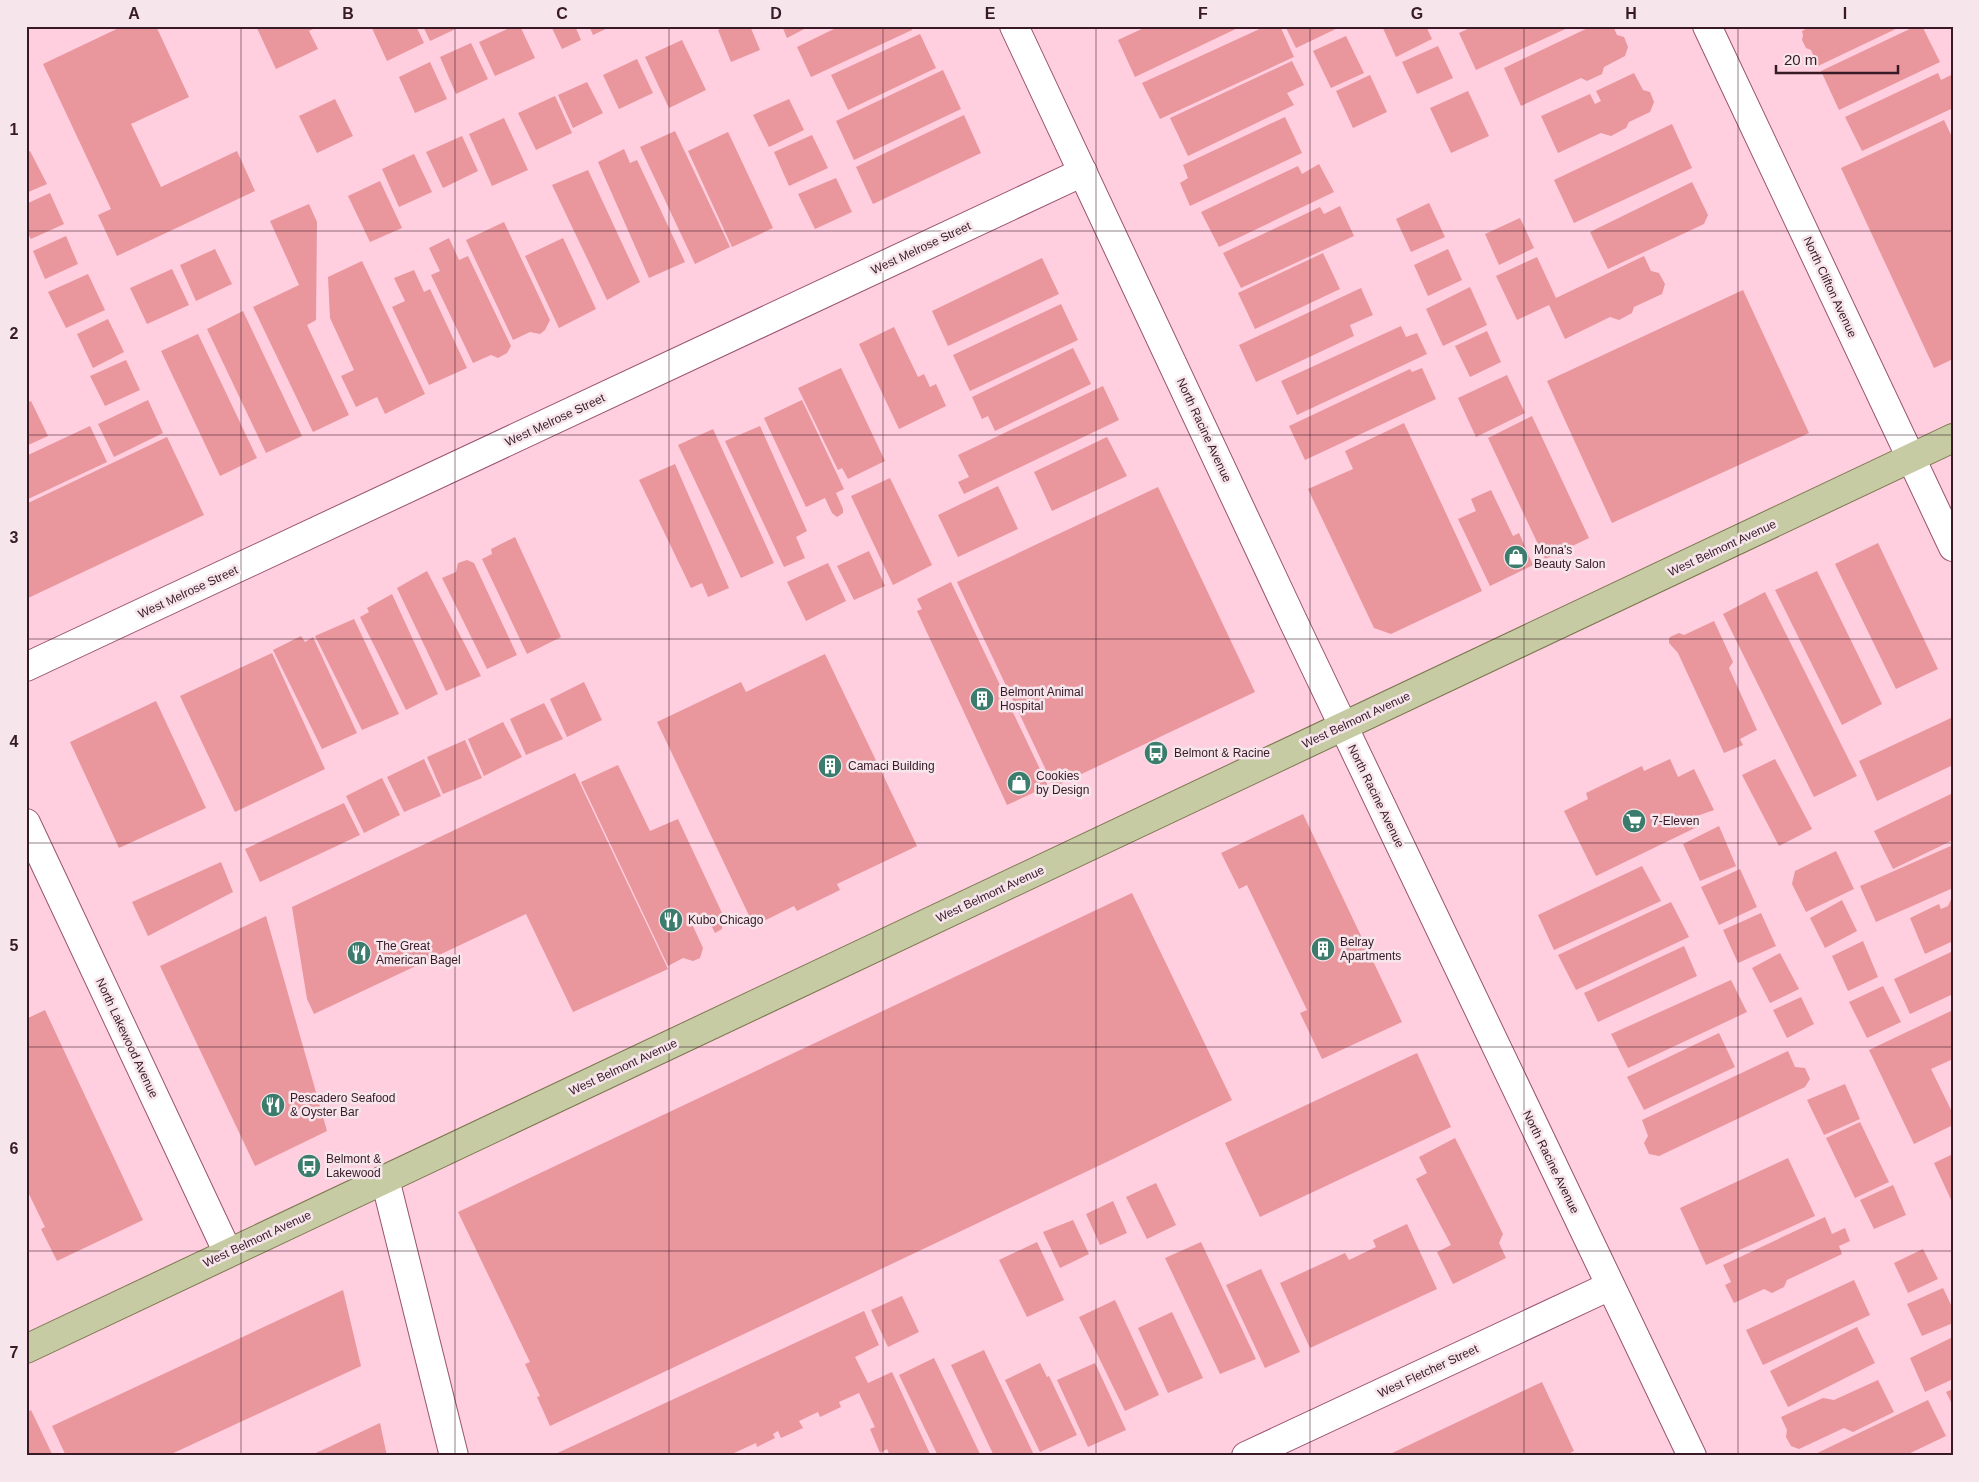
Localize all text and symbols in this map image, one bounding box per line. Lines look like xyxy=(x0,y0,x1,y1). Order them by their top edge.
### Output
text: A xyxy=(128,5,140,22)
text: B xyxy=(342,5,354,22)
text: C xyxy=(556,5,568,22)
text: D xyxy=(770,5,782,22)
text: E xyxy=(985,5,996,22)
text: F xyxy=(1198,5,1208,22)
text: G xyxy=(1411,5,1423,22)
text: H xyxy=(1625,5,1637,22)
text: I xyxy=(1843,5,1847,22)
scale bar xyxy=(1776,42,1899,74)
text: 20 m xyxy=(1784,51,1817,68)
text: 1 xyxy=(10,121,19,138)
street label: West Melrose Street xyxy=(869,218,974,277)
street label: North Clifton Avenue xyxy=(1800,234,1860,340)
text: 2 xyxy=(10,325,19,342)
street label: North Racine Avenue xyxy=(1174,376,1234,485)
street label: West Melrose Street xyxy=(503,390,608,449)
street label: West Belmont Avenue xyxy=(1666,517,1779,579)
text: 3 xyxy=(10,529,19,546)
place label: Mona's Beauty Salon xyxy=(1534,543,1605,571)
shop icon: Mona's Beauty Salon xyxy=(1503,544,1529,570)
street label: West Melrose Street xyxy=(136,562,241,621)
place label: Belmont Animal Hospital xyxy=(1000,685,1083,713)
building icon: Belmont Animal Hospital xyxy=(969,686,995,712)
street label: West Belmont Avenue xyxy=(1300,689,1413,751)
text: 4 xyxy=(10,733,19,750)
bus stop icon: Belmont & Racine xyxy=(1143,740,1169,766)
street label: North Racine Avenue xyxy=(1345,742,1407,850)
place label: Belmont & Racine xyxy=(1174,746,1270,760)
building icon: Camaci Building xyxy=(817,753,843,779)
place label: Camaci Building xyxy=(848,759,935,773)
place label: Cookies by Design xyxy=(1036,769,1089,797)
shop icon: Cookies by Design xyxy=(1006,770,1032,796)
supermarket icon: 7-Eleven xyxy=(1621,808,1647,834)
place label: 7-Eleven xyxy=(1652,814,1699,828)
street label: West Belmont Avenue xyxy=(934,863,1047,925)
restaurant icon: Kubo Chicago xyxy=(658,907,684,933)
place label: Kubo Chicago xyxy=(688,913,764,927)
place label: Belray Apartments xyxy=(1340,935,1401,963)
building icon: Belray Apartments xyxy=(1310,936,1336,962)
text: 5 xyxy=(10,937,19,954)
place label: The Great American Bagel xyxy=(376,939,461,967)
restaurant icon: The Great American Bagel xyxy=(346,940,372,966)
street label: North Lakewood Avenue xyxy=(93,976,161,1100)
street label: West Belmont Avenue xyxy=(567,1036,680,1098)
place label: Pescadero Seafood & Oyster Bar xyxy=(290,1091,395,1119)
restaurant icon: Pescadero Seafood & Oyster Bar xyxy=(260,1092,286,1118)
street label: North Racine Avenue xyxy=(1520,1108,1582,1216)
text: 6 xyxy=(10,1140,19,1157)
place label: Belmont & Lakewood xyxy=(326,1152,381,1180)
bus stop icon: Belmont & Lakewood xyxy=(296,1153,322,1179)
street label: West Belmont Avenue xyxy=(201,1208,314,1270)
street label: West Fletcher Street xyxy=(1376,1341,1481,1400)
text: 7 xyxy=(10,1344,19,1361)

